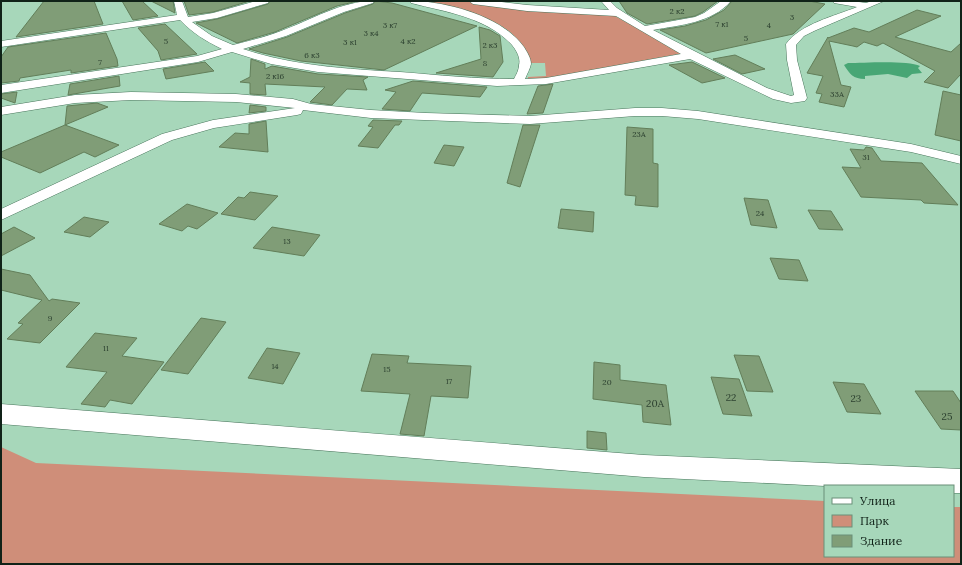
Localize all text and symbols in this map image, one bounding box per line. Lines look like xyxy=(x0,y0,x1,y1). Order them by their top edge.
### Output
house number: 2 к2 xyxy=(670,6,685,16)
house number: 3 xyxy=(790,12,795,22)
house number: 7 к1 xyxy=(716,19,729,29)
house number: 3 к7 xyxy=(383,20,398,30)
house number: 4 xyxy=(767,20,772,30)
house number: 3 к4 xyxy=(363,28,379,38)
house number: 5 xyxy=(744,33,748,43)
house number: 5 xyxy=(164,36,168,46)
house number: 4 к2 xyxy=(400,36,416,46)
house number: 3 к1 xyxy=(343,37,357,47)
house number: 2 к3 xyxy=(482,40,498,50)
house number: 6 к3 xyxy=(304,50,320,60)
house number: 7 xyxy=(98,57,102,67)
house number: 8 xyxy=(483,58,488,68)
house number: 2 к16 xyxy=(266,71,284,81)
house number: 33А xyxy=(830,89,845,99)
house number: 23А xyxy=(632,129,647,139)
house number: 31 xyxy=(862,152,870,162)
house number: 24 xyxy=(756,208,765,218)
house number: 13 xyxy=(283,236,291,246)
house number: 9 xyxy=(48,313,53,323)
house number: 11 xyxy=(103,343,109,353)
house number: 14 xyxy=(271,361,279,371)
house number: 15 xyxy=(383,364,391,374)
house number: 17 xyxy=(446,376,453,386)
house number: 20 xyxy=(602,377,612,387)
house number: 22 xyxy=(726,391,736,404)
house number: 23 xyxy=(851,392,862,405)
house number: 20А xyxy=(646,397,665,410)
house number: 25 xyxy=(942,410,952,423)
legend xyxy=(824,485,954,557)
text: Улица xyxy=(859,493,896,508)
text: Парк xyxy=(860,513,889,528)
text: Здание xyxy=(860,533,903,548)

